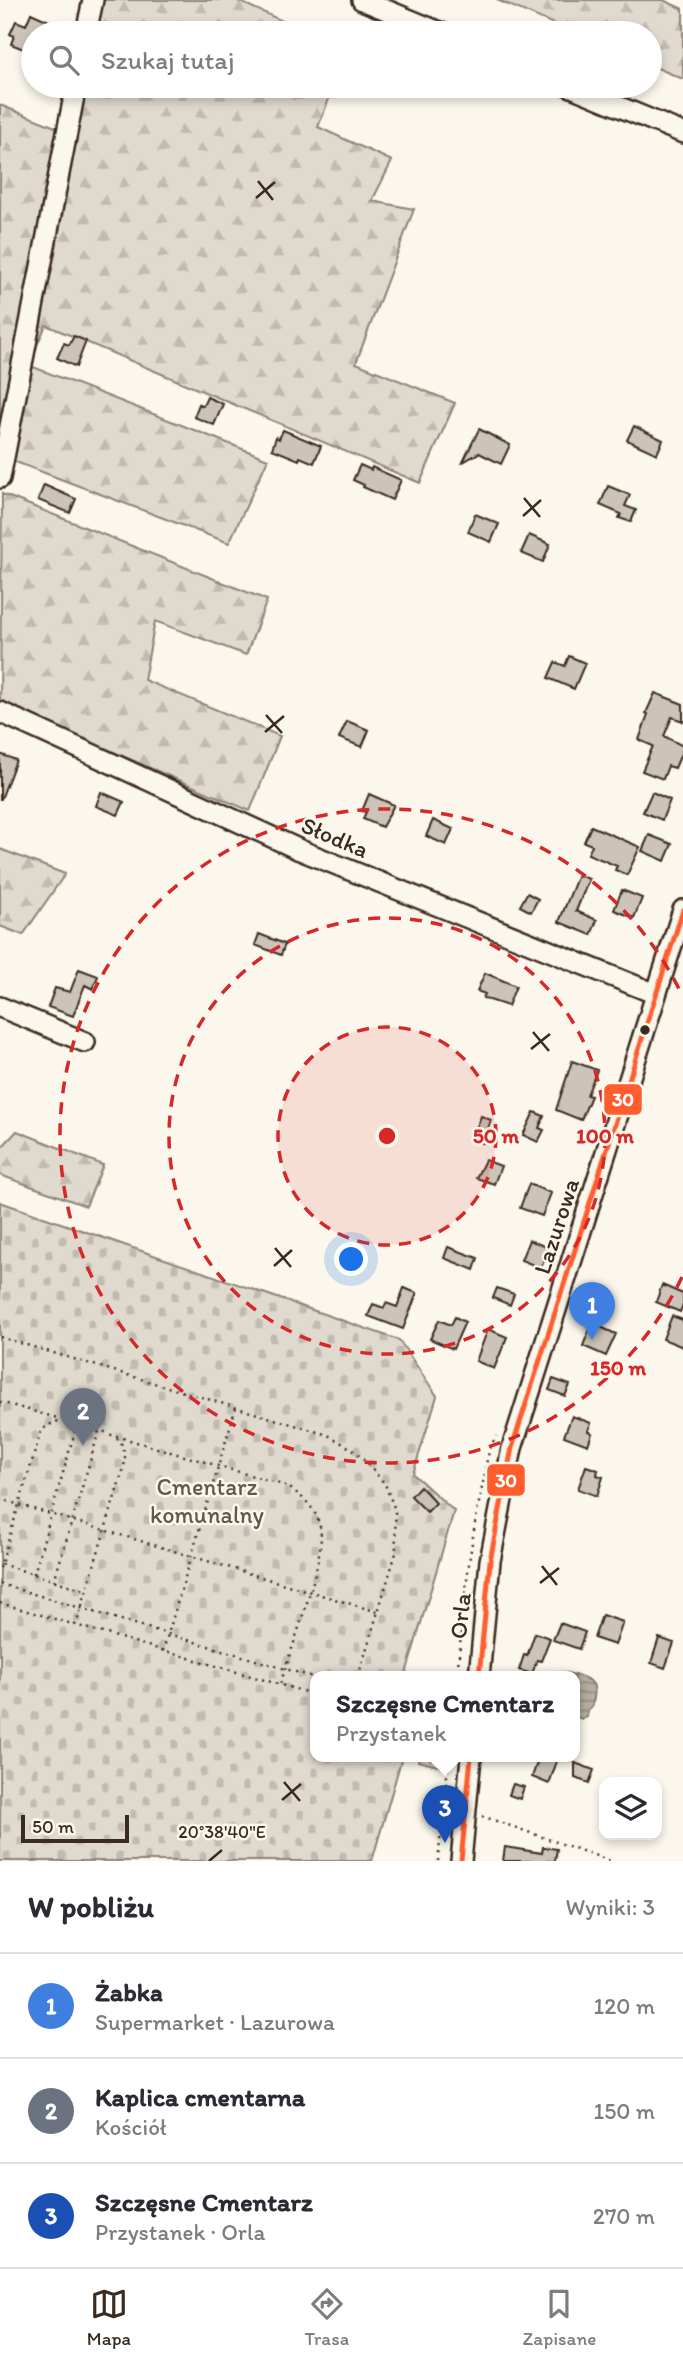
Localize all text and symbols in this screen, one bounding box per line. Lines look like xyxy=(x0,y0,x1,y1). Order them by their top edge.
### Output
search box xyxy=(21,21,662,98)
icon: search xyxy=(45,41,83,79)
text: Szukaj tutaj xyxy=(101,44,234,76)
street label: Słodka xyxy=(297,810,373,864)
unlabelled marker xyxy=(638,1023,652,1037)
line badge: 30 xyxy=(603,1083,643,1116)
text: 30 xyxy=(612,1088,634,1111)
text: 50 m xyxy=(473,1123,520,1148)
text: 100 m xyxy=(576,1123,634,1148)
centre of rings xyxy=(375,1124,399,1148)
street label: Lazurowa xyxy=(527,1174,585,1278)
your location xyxy=(334,1242,368,1276)
pin: 1 xyxy=(569,1282,615,1340)
text: 150 m xyxy=(590,1355,646,1380)
pin: 2 xyxy=(60,1388,106,1446)
line badge: 30 xyxy=(486,1463,526,1497)
text: 30 xyxy=(495,1469,517,1492)
park label: Cmentarz komunalny xyxy=(150,1472,265,1529)
street label: Orla xyxy=(443,1591,477,1641)
popup xyxy=(310,1671,580,1762)
text: Szczęsne Cmentarz xyxy=(336,1687,554,1719)
text: Przystanek xyxy=(336,1719,446,1747)
map controls xyxy=(599,1777,662,1840)
button: layers xyxy=(599,1777,662,1840)
pin: 3 xyxy=(422,1785,468,1843)
scale bar xyxy=(21,1812,130,1844)
text: 50 m xyxy=(32,1815,74,1838)
text: 20°38'40"E xyxy=(178,1821,266,1843)
text: W pobliżu xyxy=(28,1888,154,1925)
text: Wyniki: 3 xyxy=(565,1893,655,1921)
text: Żabka xyxy=(95,1976,163,2008)
text: 1 xyxy=(46,1992,56,2020)
text: 120 m xyxy=(594,1992,655,2020)
text: Supermarket · Lazurowa xyxy=(95,2008,335,2036)
text: Kaplica cmentarna xyxy=(95,2081,305,2113)
text: 2 xyxy=(45,2097,57,2125)
text: 150 m xyxy=(594,2097,655,2125)
text: Kościół xyxy=(95,2113,167,2141)
text: Szczęsne Cmentarz xyxy=(95,2186,313,2218)
text: 3 xyxy=(45,2202,57,2230)
text: 270 m xyxy=(593,2202,655,2230)
text: Przystanek · Orla xyxy=(95,2218,265,2246)
tab: Mapa xyxy=(87,2285,131,2350)
tab: Trasa xyxy=(304,2285,349,2350)
tab: Zapisane xyxy=(522,2285,596,2350)

